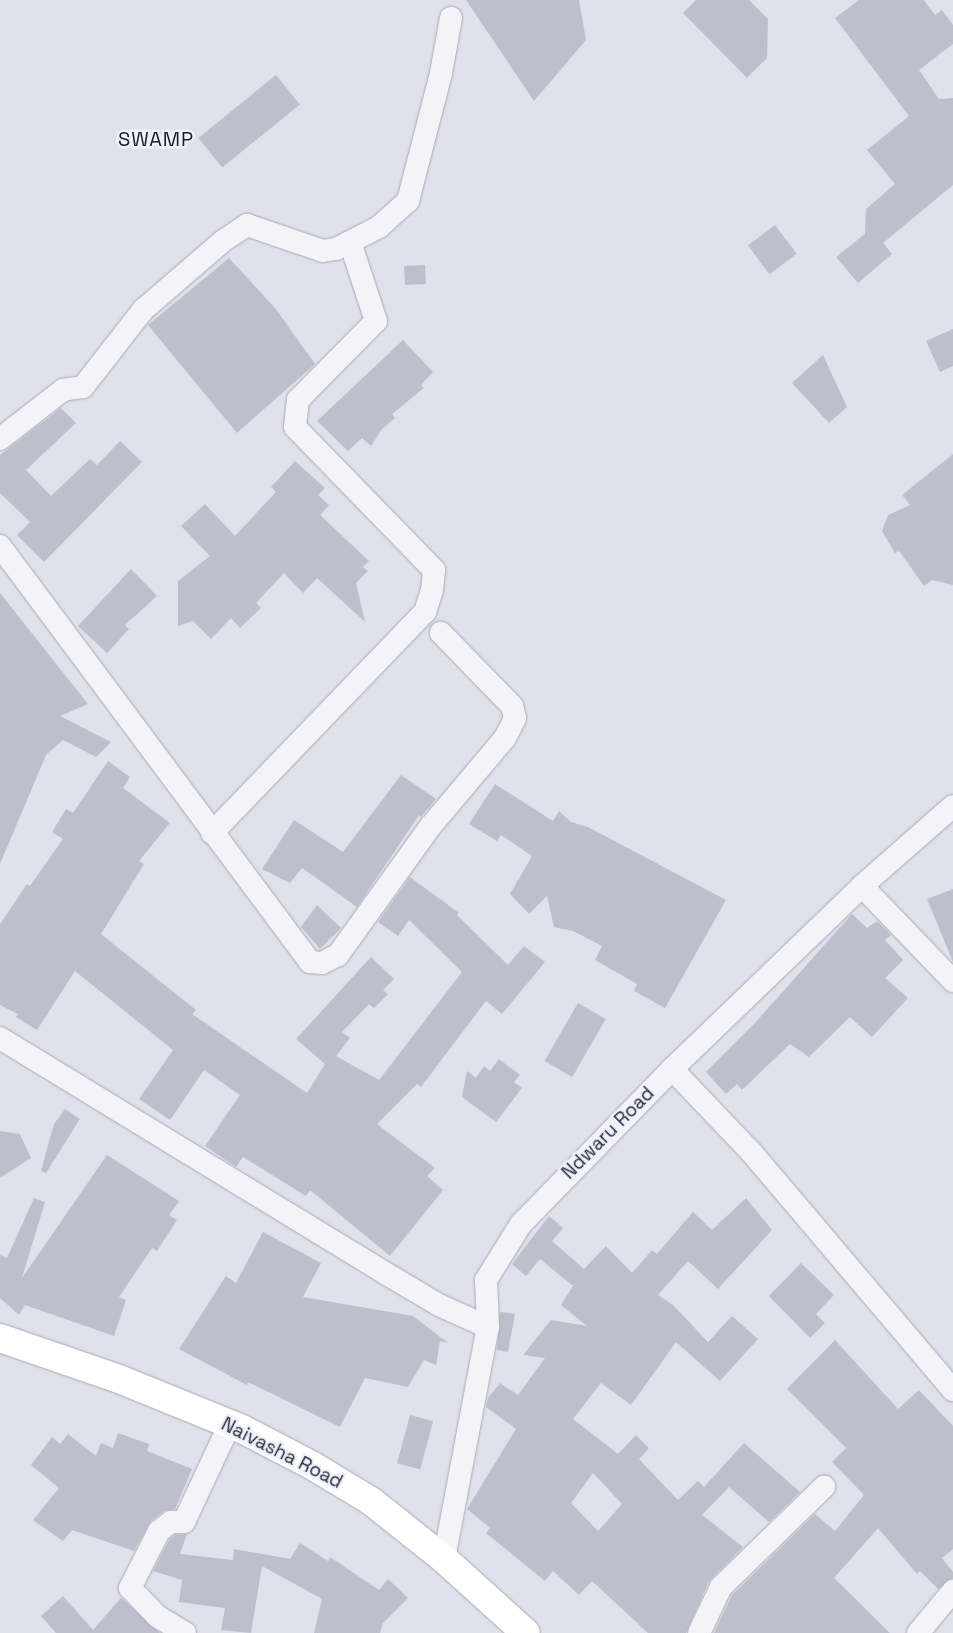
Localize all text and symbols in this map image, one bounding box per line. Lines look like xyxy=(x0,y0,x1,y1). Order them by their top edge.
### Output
district label: SWAMP xyxy=(117,127,195,151)
street label: Ndwaru Road xyxy=(557,1082,659,1184)
street label: Naivasha Road xyxy=(218,1413,346,1493)

